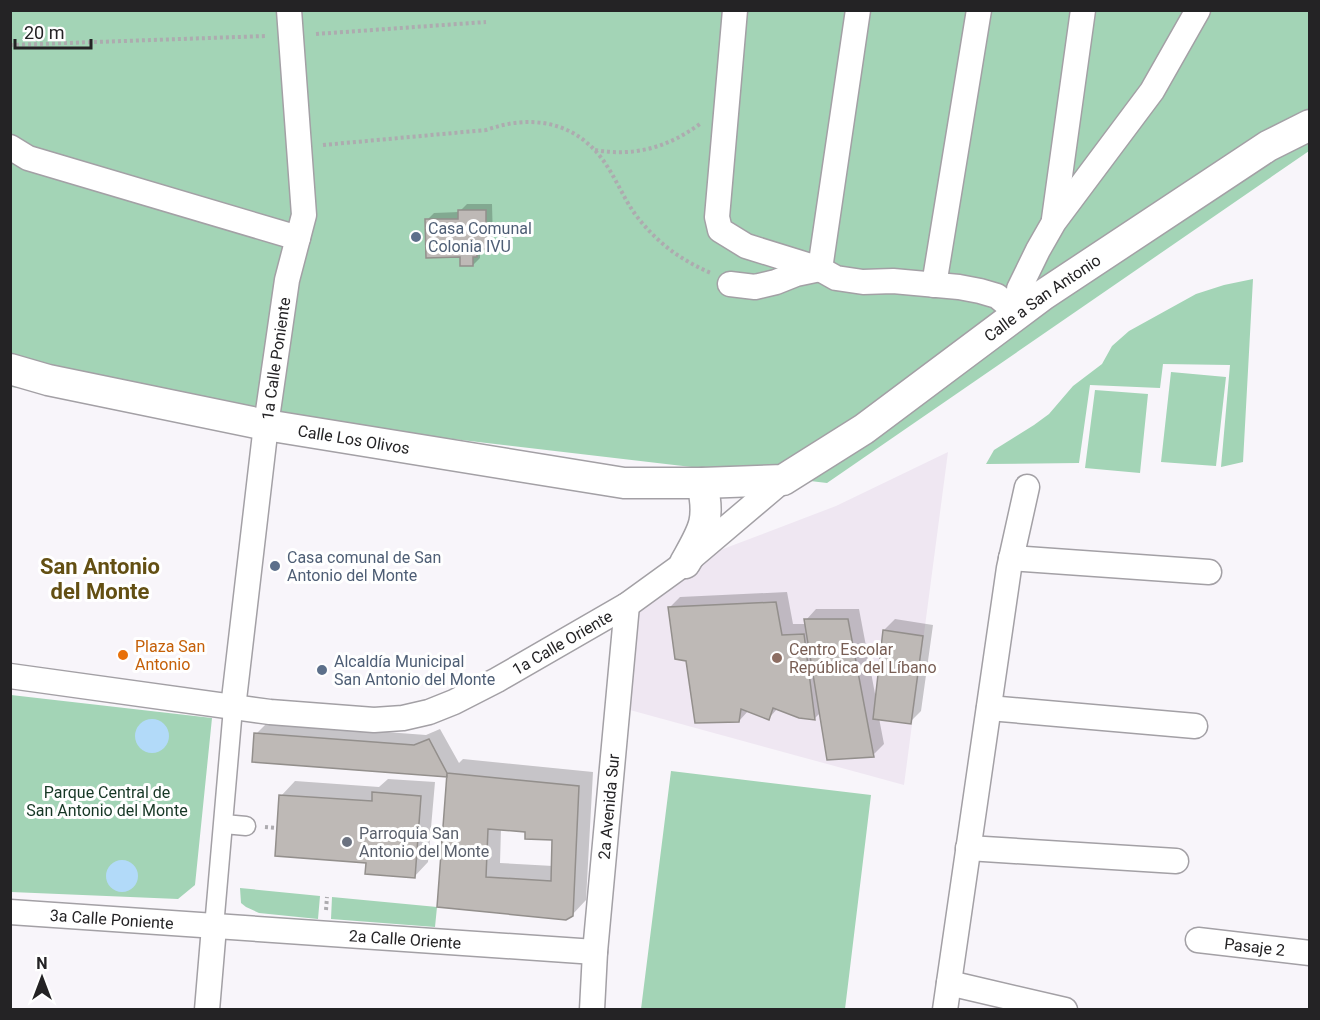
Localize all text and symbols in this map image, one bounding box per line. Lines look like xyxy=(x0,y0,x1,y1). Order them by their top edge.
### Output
scale bar xyxy=(15,12,92,50)
text: 20 m xyxy=(24,22,64,43)
place label: Casa Comunal Colonia IVU xyxy=(428,219,532,256)
marker: Casa Comunal Colonia IVU xyxy=(409,230,423,244)
street label: Calle a San Antonio xyxy=(980,251,1104,346)
street label: 1a Calle Poniente xyxy=(258,296,294,421)
street label: Calle Los Olivos xyxy=(296,421,411,458)
place label: Casa comunal de San Antonio del Monte xyxy=(287,548,441,585)
district label: San Antonio del Monte xyxy=(40,554,160,604)
marker: Casa comunal de San Antonio del Monte xyxy=(268,559,282,573)
street label: 1a Calle Oriente xyxy=(509,607,616,679)
place label: Plaza San Antonio xyxy=(135,637,205,674)
place label: Centro Escolar República del Líbano xyxy=(789,640,937,677)
marker: Plaza San Antonio xyxy=(116,648,130,662)
marker: Centro Escolar República del Líbano xyxy=(770,651,784,665)
place label: Alcaldía Municipal San Antonio del Monte xyxy=(334,652,495,689)
marker: Alcaldía Municipal San Antonio del Monte xyxy=(315,663,329,677)
street label: 2a Avenida Sur xyxy=(595,752,623,860)
park label: Parque Central de San Antonio del Monte xyxy=(26,783,188,820)
place label: Parroquia San Antonio del Monte xyxy=(359,824,489,861)
marker: Parroquia San Antonio del Monte xyxy=(340,835,354,849)
street label: 3a Calle Poniente xyxy=(49,906,174,933)
street label: 2a Calle Oriente xyxy=(348,926,462,953)
street label: Pasaje 2 xyxy=(1223,934,1286,960)
north arrow xyxy=(12,948,72,1008)
text: N xyxy=(36,954,48,973)

